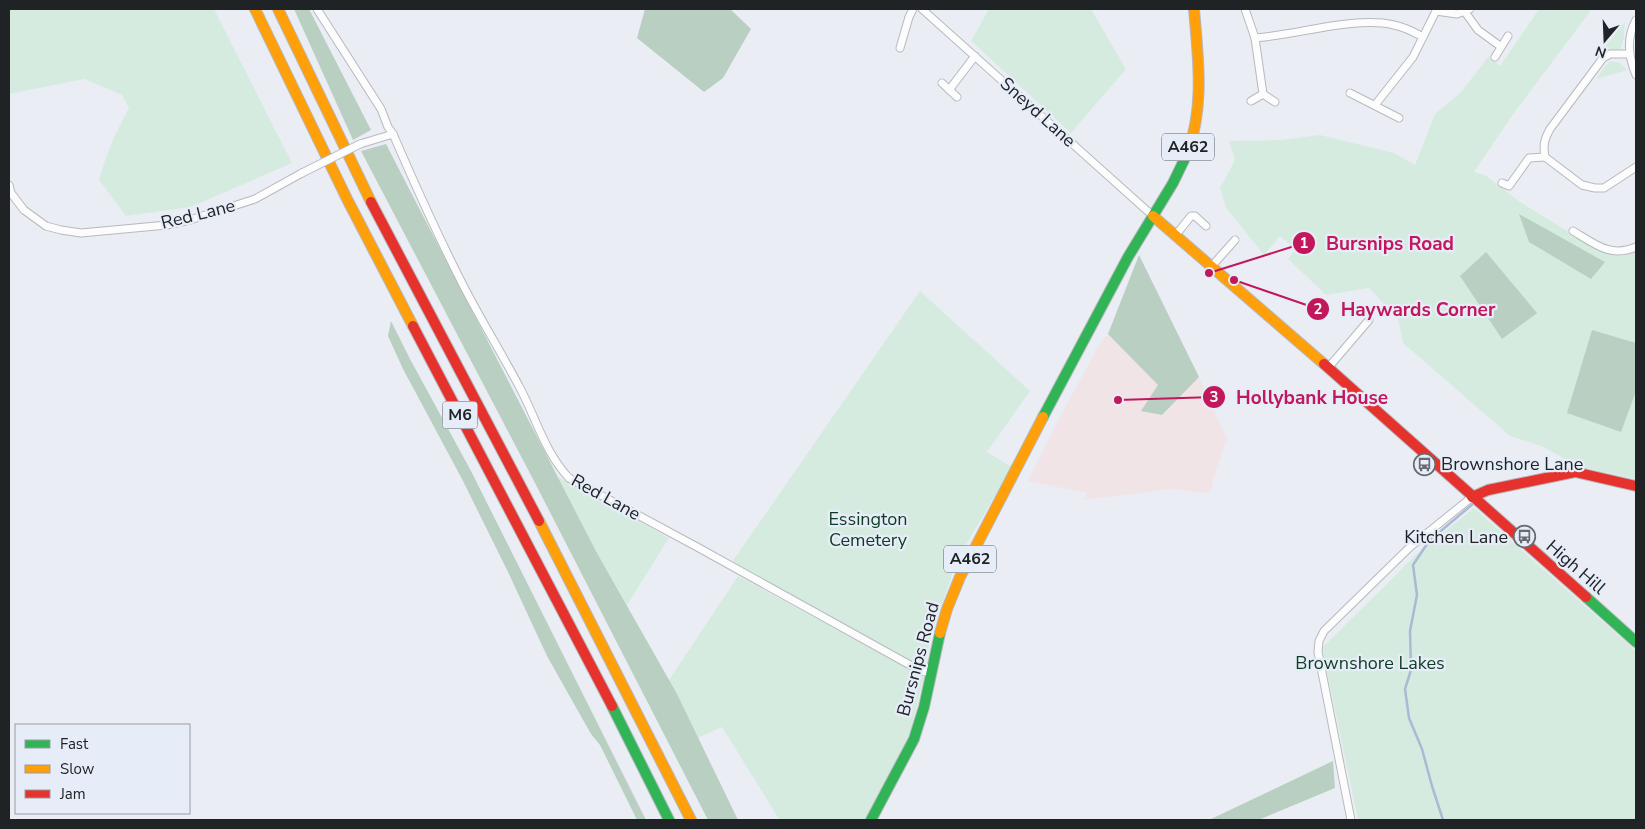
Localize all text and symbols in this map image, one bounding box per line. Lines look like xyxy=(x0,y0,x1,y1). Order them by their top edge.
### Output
north arrow xyxy=(1580,15,1630,65)
text: N xyxy=(1593,41,1609,63)
street label: Sneyd Lane xyxy=(995,72,1081,152)
road number: A462 xyxy=(1162,134,1214,160)
street label: Red Lane xyxy=(158,193,238,235)
callout: Bursnips Road xyxy=(1291,226,1464,260)
text: Bursnips Road xyxy=(1326,231,1454,257)
text: 1 xyxy=(1299,233,1309,253)
callout: Haywards Corner xyxy=(1305,292,1505,326)
text: Haywards Corner xyxy=(1341,297,1496,323)
text: 2 xyxy=(1313,299,1323,319)
callout: Hollybank House xyxy=(1201,380,1398,414)
text: Hollybank House xyxy=(1236,385,1388,411)
text: 3 xyxy=(1209,387,1219,407)
road number: M6 xyxy=(442,402,478,428)
bus stop icon: Brownshore Lane xyxy=(1413,452,1437,476)
place label: Brownshore Lane xyxy=(1441,452,1583,476)
street label: Red Lane xyxy=(567,468,645,526)
park label: Essington Cemetery xyxy=(828,507,908,552)
place label: Kitchen Lane xyxy=(1404,525,1508,549)
bus stop icon: Kitchen Lane xyxy=(1512,525,1536,549)
street label: High Hill xyxy=(1541,534,1611,600)
road number: A462 xyxy=(944,546,996,572)
street label: Bursnips Road xyxy=(891,599,945,719)
park label: Brownshore Lakes xyxy=(1295,651,1445,675)
legend xyxy=(15,724,190,814)
text: Fast xyxy=(60,734,89,754)
text: Slow xyxy=(60,759,95,779)
text: Jam xyxy=(59,784,86,804)

